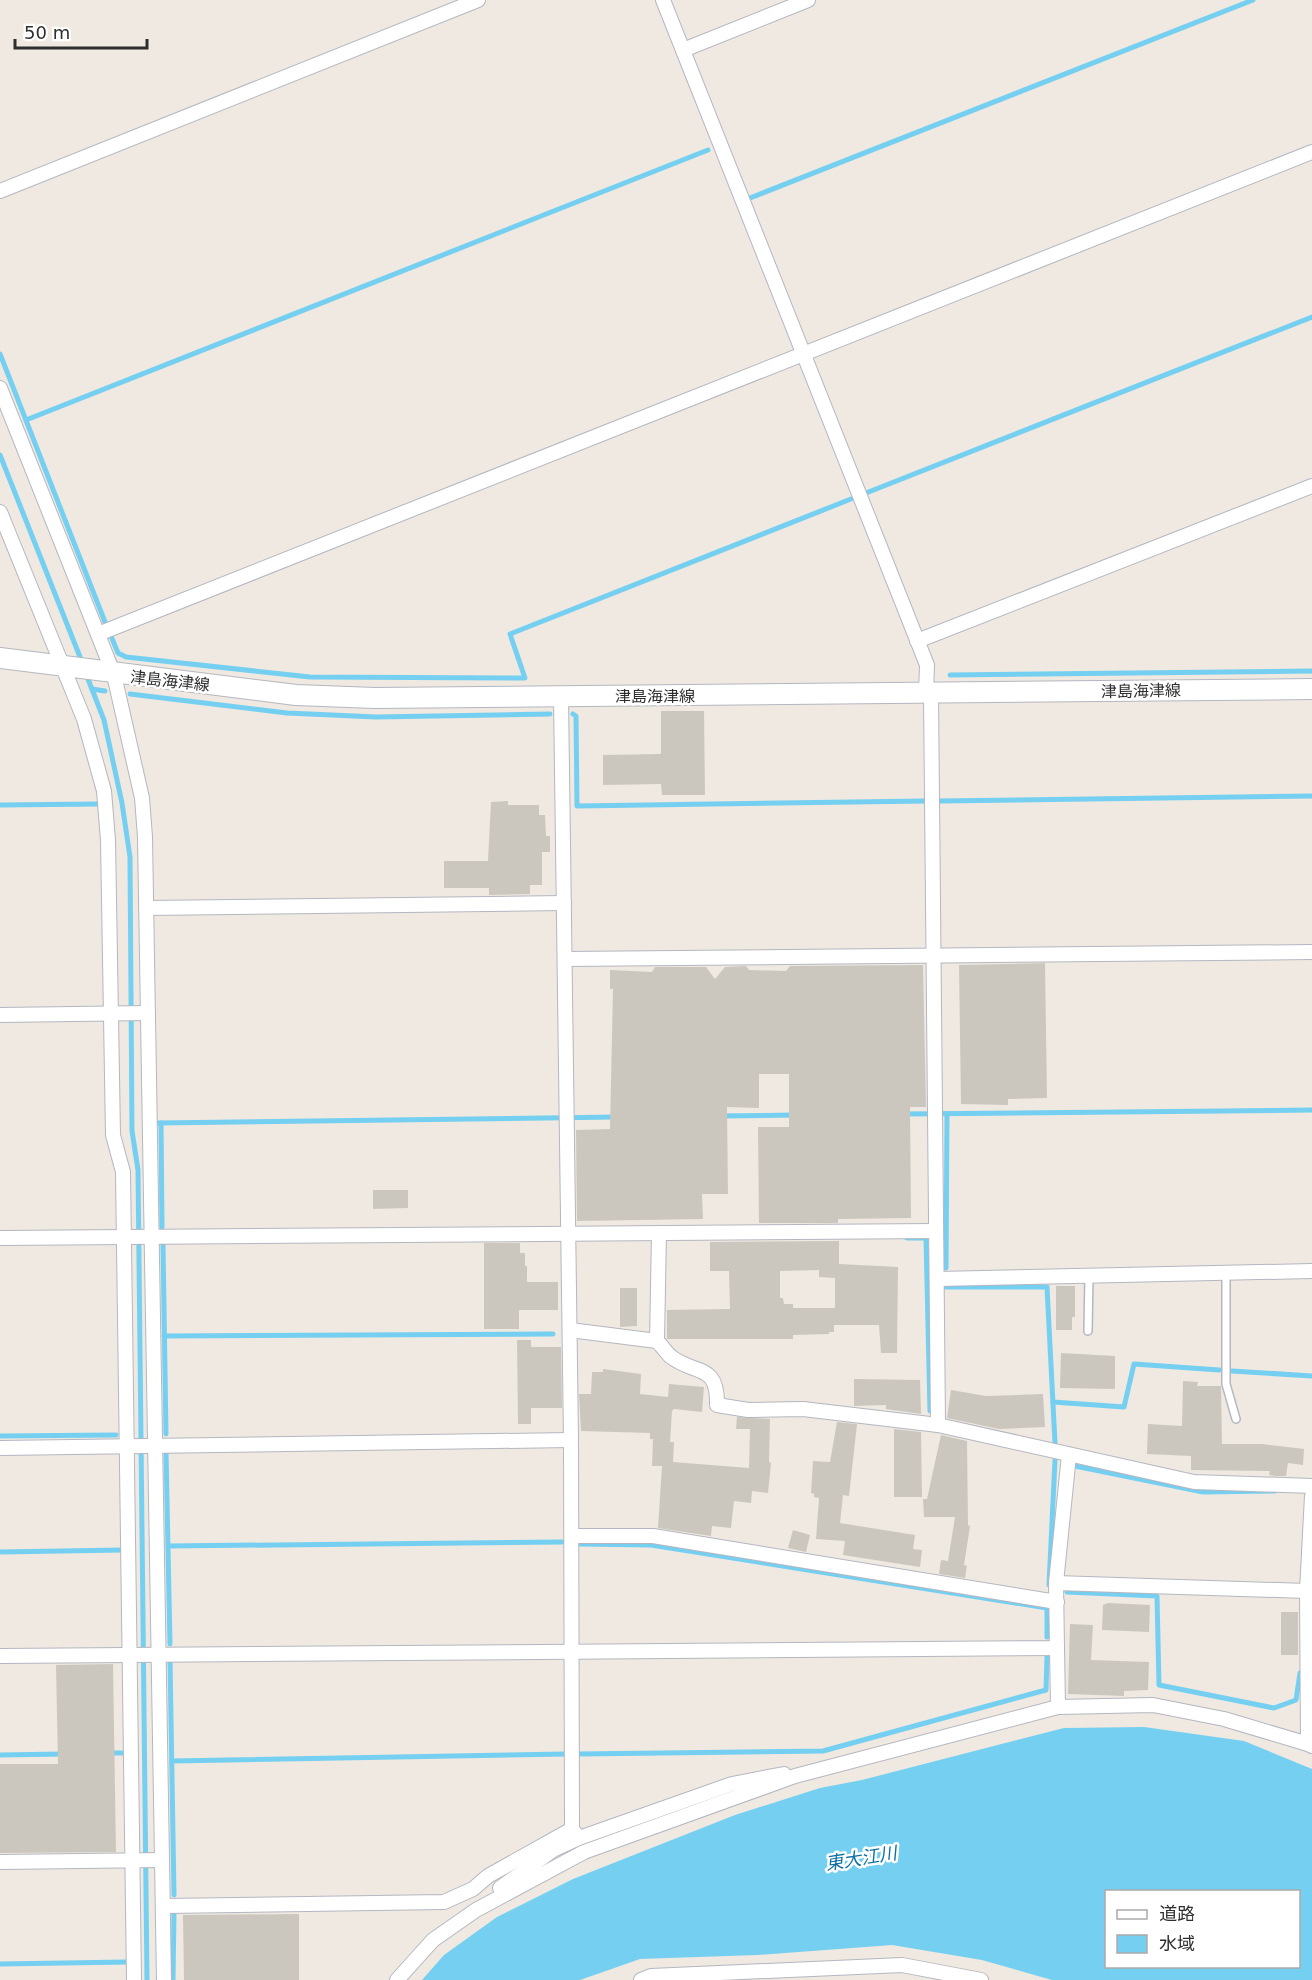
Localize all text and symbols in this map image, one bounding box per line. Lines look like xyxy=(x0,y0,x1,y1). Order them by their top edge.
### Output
scale bar xyxy=(15,12,147,50)
text: 50 m xyxy=(24,22,70,43)
street label: 津島海津線 xyxy=(129,667,211,695)
street label: 津島海津線 xyxy=(1101,681,1181,701)
street label: 津島海津線 xyxy=(615,687,695,706)
water label: 東大江川 xyxy=(824,1842,900,1874)
legend xyxy=(1105,1890,1300,1968)
text: 道路 xyxy=(1159,1903,1195,1924)
text: 水域 xyxy=(1159,1933,1195,1954)

